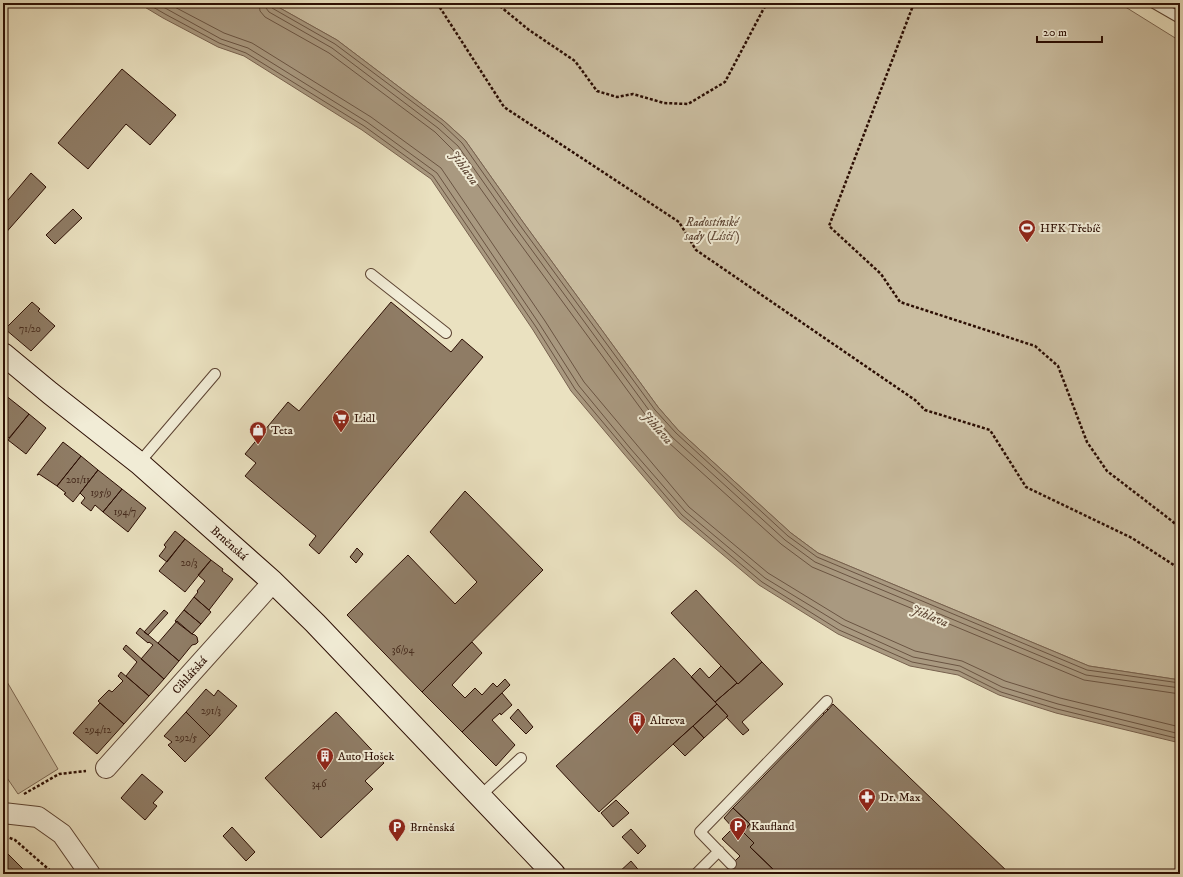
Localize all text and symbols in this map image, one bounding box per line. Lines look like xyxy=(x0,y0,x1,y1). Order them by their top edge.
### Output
scale bar xyxy=(1037,18,1102,44)
text: 20 m xyxy=(1043,25,1067,40)
water label: Jihlava xyxy=(446,147,482,188)
park label: Radostínské sady (Lísčí) xyxy=(684,215,740,244)
sports icon: HFK Třebíč xyxy=(1017,218,1037,243)
place label: HFK Třebíč xyxy=(1040,221,1101,236)
house number: 71/20 xyxy=(19,323,41,335)
supermarket icon: Lidl xyxy=(331,408,351,433)
water label: Jihlava xyxy=(638,408,676,448)
place label: Lidl xyxy=(354,411,376,426)
shop icon: Teta xyxy=(248,420,268,445)
place label: Teta xyxy=(271,423,294,438)
house number: 201/11 xyxy=(66,474,90,486)
house number: 195/9 xyxy=(90,487,112,499)
house number: 194/7 xyxy=(114,506,136,518)
street label: Brněnská xyxy=(207,523,251,565)
house number: 20/3 xyxy=(181,557,198,569)
water label: Jihlava xyxy=(909,601,951,631)
house number: 36/94 xyxy=(392,644,414,656)
street label: Cihlářská xyxy=(169,653,211,697)
house number: 291/3 xyxy=(201,705,221,717)
building icon: Altreva xyxy=(627,710,647,735)
place label: Altreva xyxy=(650,713,686,728)
house number: 294/12 xyxy=(85,724,112,736)
house number: 292/5 xyxy=(175,732,197,744)
building icon: Auto Hošek xyxy=(315,746,335,771)
place label: Auto Hošek xyxy=(338,749,394,764)
house number: 346 xyxy=(312,778,327,790)
pharmacy icon: Dr. Max xyxy=(857,787,877,812)
place label: Dr. Max xyxy=(880,790,921,805)
parking icon: Kaufland xyxy=(728,816,748,841)
parking icon: Brněnská xyxy=(387,817,407,842)
place label: Kaufland xyxy=(751,819,794,834)
place label: Brněnská xyxy=(410,820,455,835)

